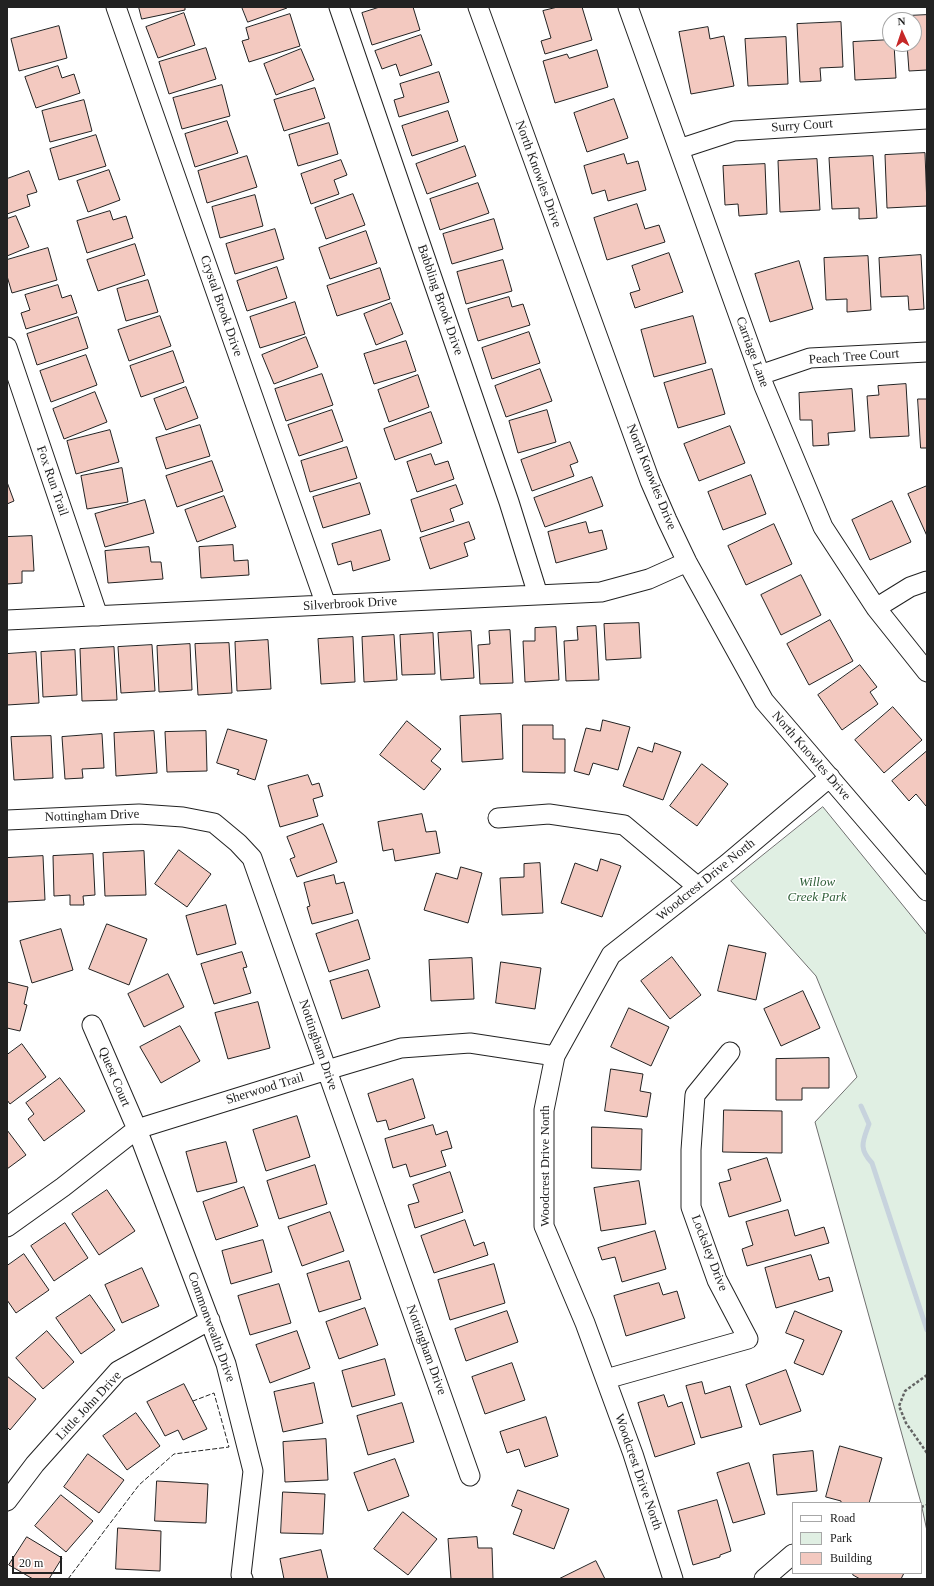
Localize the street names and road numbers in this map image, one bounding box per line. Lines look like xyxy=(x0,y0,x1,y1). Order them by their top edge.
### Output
street label: Surry Court xyxy=(771,116,833,136)
street label: North Knowles Drive xyxy=(511,118,565,230)
street label: Babbling Brook Drive xyxy=(414,242,466,358)
street label: Crystal Brook Drive xyxy=(196,253,246,359)
street label: Carriage Lane xyxy=(732,315,772,389)
street label: Peach Tree Court xyxy=(808,346,900,368)
street label: North Knowles Drive xyxy=(623,422,679,532)
street label: Fox Run Trail xyxy=(33,444,71,518)
street label: Silverbrook Drive xyxy=(303,594,397,614)
street label: North Knowles Drive xyxy=(768,708,854,804)
street label: Nottingham Drive xyxy=(44,807,140,825)
street label: Woodcrest Drive North xyxy=(654,836,758,924)
street label: Nottingham Drive xyxy=(295,998,341,1092)
street label: Quest Court xyxy=(94,1045,134,1109)
street label: Sherwood Trail xyxy=(224,1070,306,1108)
street label: Woodcrest Drive North xyxy=(538,1105,554,1227)
street label: Locksley Drive xyxy=(687,1213,731,1293)
street label: Commonwealth Drive xyxy=(184,1270,238,1384)
street label: Nottingham Drive xyxy=(402,1303,450,1397)
street label: Little John Drive xyxy=(53,1368,125,1444)
street label: Woodcrest Drive North xyxy=(611,1412,665,1532)

